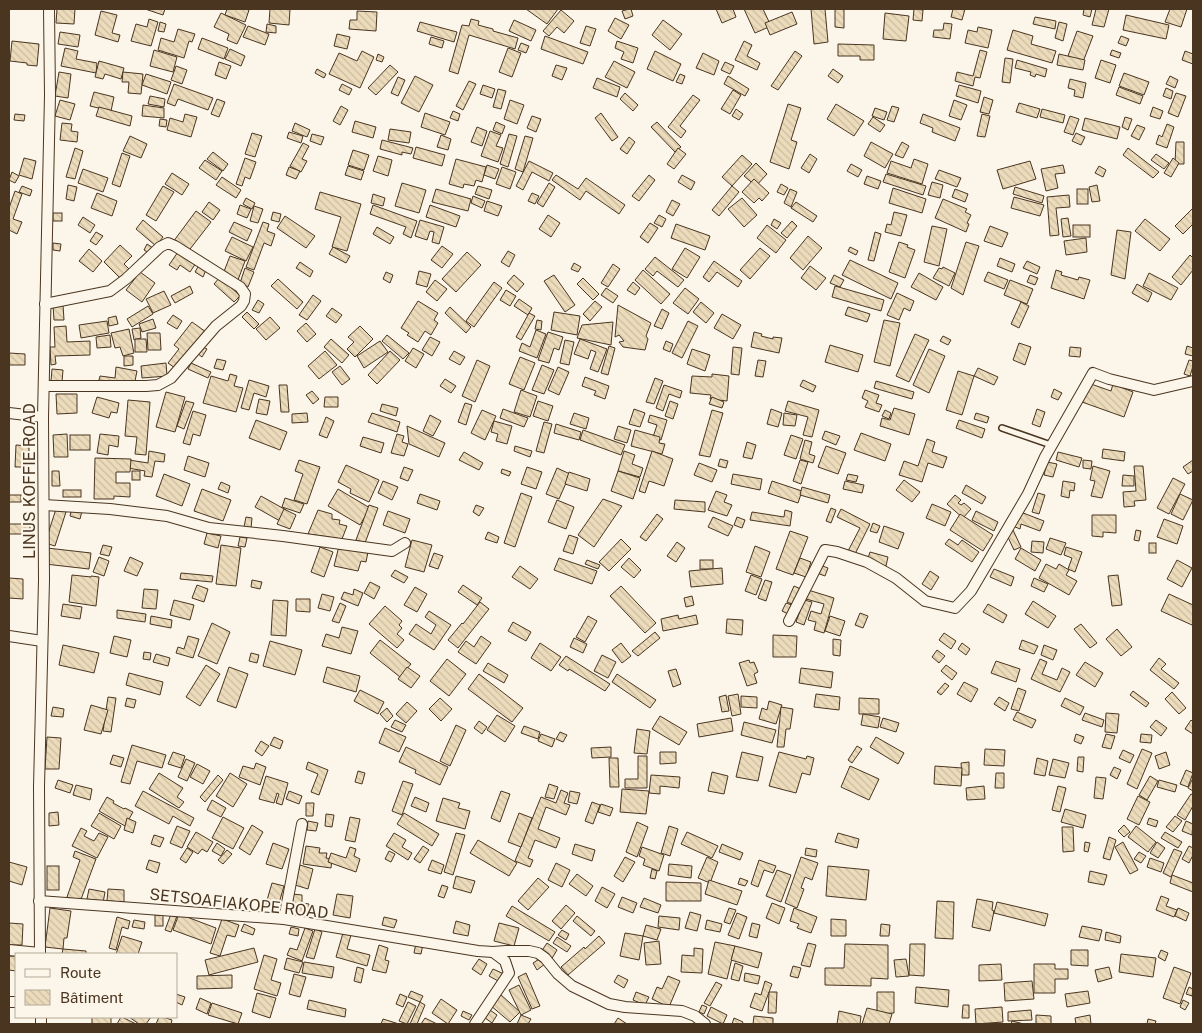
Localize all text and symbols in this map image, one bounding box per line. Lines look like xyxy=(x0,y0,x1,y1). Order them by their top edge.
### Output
street label: LINUS KOFFIE ROAD xyxy=(20,403,39,559)
street label: SETSOAFIAKOPE ROAD xyxy=(149,885,329,922)
legend xyxy=(15,953,178,1018)
text: Route xyxy=(60,964,101,981)
text: Bâtiment xyxy=(60,989,123,1006)

